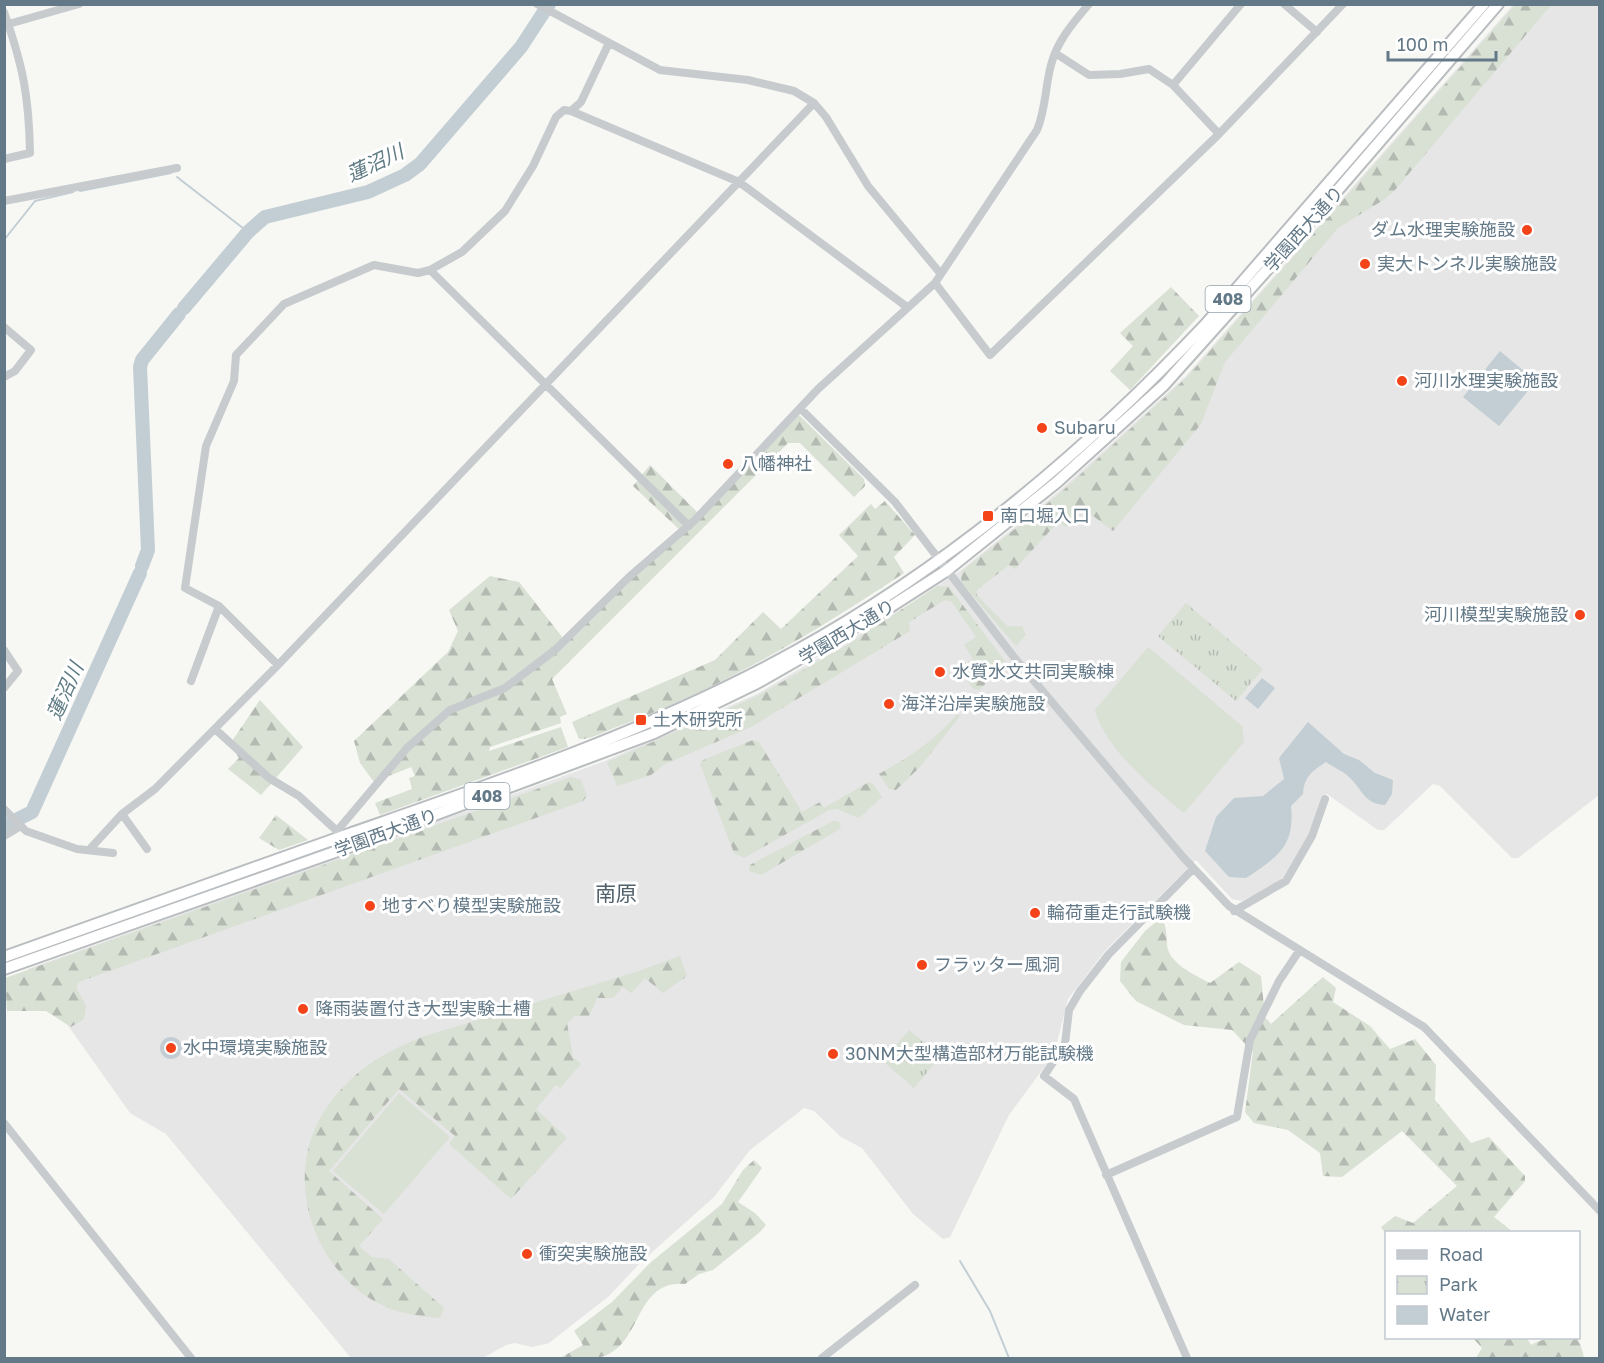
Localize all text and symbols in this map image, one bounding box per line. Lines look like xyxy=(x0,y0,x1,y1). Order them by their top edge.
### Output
scale bar xyxy=(1388,24,1496,62)
text: 100 m xyxy=(1397,33,1448,55)
water label: 蓮沼川 xyxy=(342,138,409,186)
street label: 学園西大通り xyxy=(1259,181,1348,276)
place label: ダム水理実験施設 xyxy=(1371,218,1515,240)
marker: ダム水理実験施設 xyxy=(1520,223,1534,237)
place label: 実大トンネル実験施設 xyxy=(1377,252,1557,274)
marker: 実大トンネル実験施設 xyxy=(1358,257,1372,271)
road number: 408 xyxy=(1206,286,1250,312)
place label: 河川水理実験施設 xyxy=(1414,369,1558,391)
marker: 河川水理実験施設 xyxy=(1395,374,1409,388)
place label: Subaru xyxy=(1054,416,1116,438)
marker: Subaru xyxy=(1035,421,1049,435)
place label: 八幡神社 xyxy=(740,452,812,474)
marker: 八幡神社 xyxy=(721,457,735,471)
place label: 南口堀入口 xyxy=(1000,504,1090,526)
marker: 南口堀入口 xyxy=(981,509,995,523)
street label: 学園西大通り xyxy=(795,594,898,668)
place label: 河川模型実験施設 xyxy=(1424,603,1568,625)
marker: 河川模型実験施設 xyxy=(1573,608,1587,622)
water label: 蓮沼川 xyxy=(41,656,88,723)
place label: 水質水文共同実験棟 xyxy=(952,660,1114,682)
marker: 水質水文共同実験棟 xyxy=(933,665,947,679)
place label: 海洋沿岸実験施設 xyxy=(901,692,1045,714)
marker: 海洋沿岸実験施設 xyxy=(882,697,896,711)
place label: 土木研究所 xyxy=(653,708,743,730)
marker: 土木研究所 xyxy=(634,713,648,727)
road number: 408 xyxy=(464,783,510,809)
street label: 学園西大通り xyxy=(331,803,440,861)
district label: 南原 xyxy=(595,880,637,906)
place label: 地すべり模型実験施設 xyxy=(382,894,561,916)
marker: 地すべり模型実験施設 xyxy=(363,899,377,913)
place label: 輪荷重走行試験機 xyxy=(1047,901,1191,923)
marker: 輪荷重走行試験機 xyxy=(1028,906,1042,920)
place label: フラッター風洞 xyxy=(934,953,1060,975)
marker: フラッター風洞 xyxy=(915,958,929,972)
place label: 降雨装置付き大型実験土槽 xyxy=(315,997,531,1019)
marker: 降雨装置付き大型実験土槽 xyxy=(296,1002,310,1016)
place label: 水中環境実験施設 xyxy=(183,1036,327,1058)
marker: 水中環境実験施設 xyxy=(164,1041,178,1055)
place label: 30NM大型構造部材万能試験機 xyxy=(845,1042,1094,1064)
marker: 30NM大型構造部材万能試験機 xyxy=(826,1047,840,1061)
legend xyxy=(1385,1231,1580,1339)
place label: 衝突実験施設 xyxy=(539,1242,647,1264)
text: Road xyxy=(1439,1243,1483,1265)
marker: 衝突実験施設 xyxy=(520,1247,534,1261)
text: Park xyxy=(1439,1273,1478,1295)
text: Water xyxy=(1439,1303,1490,1325)

